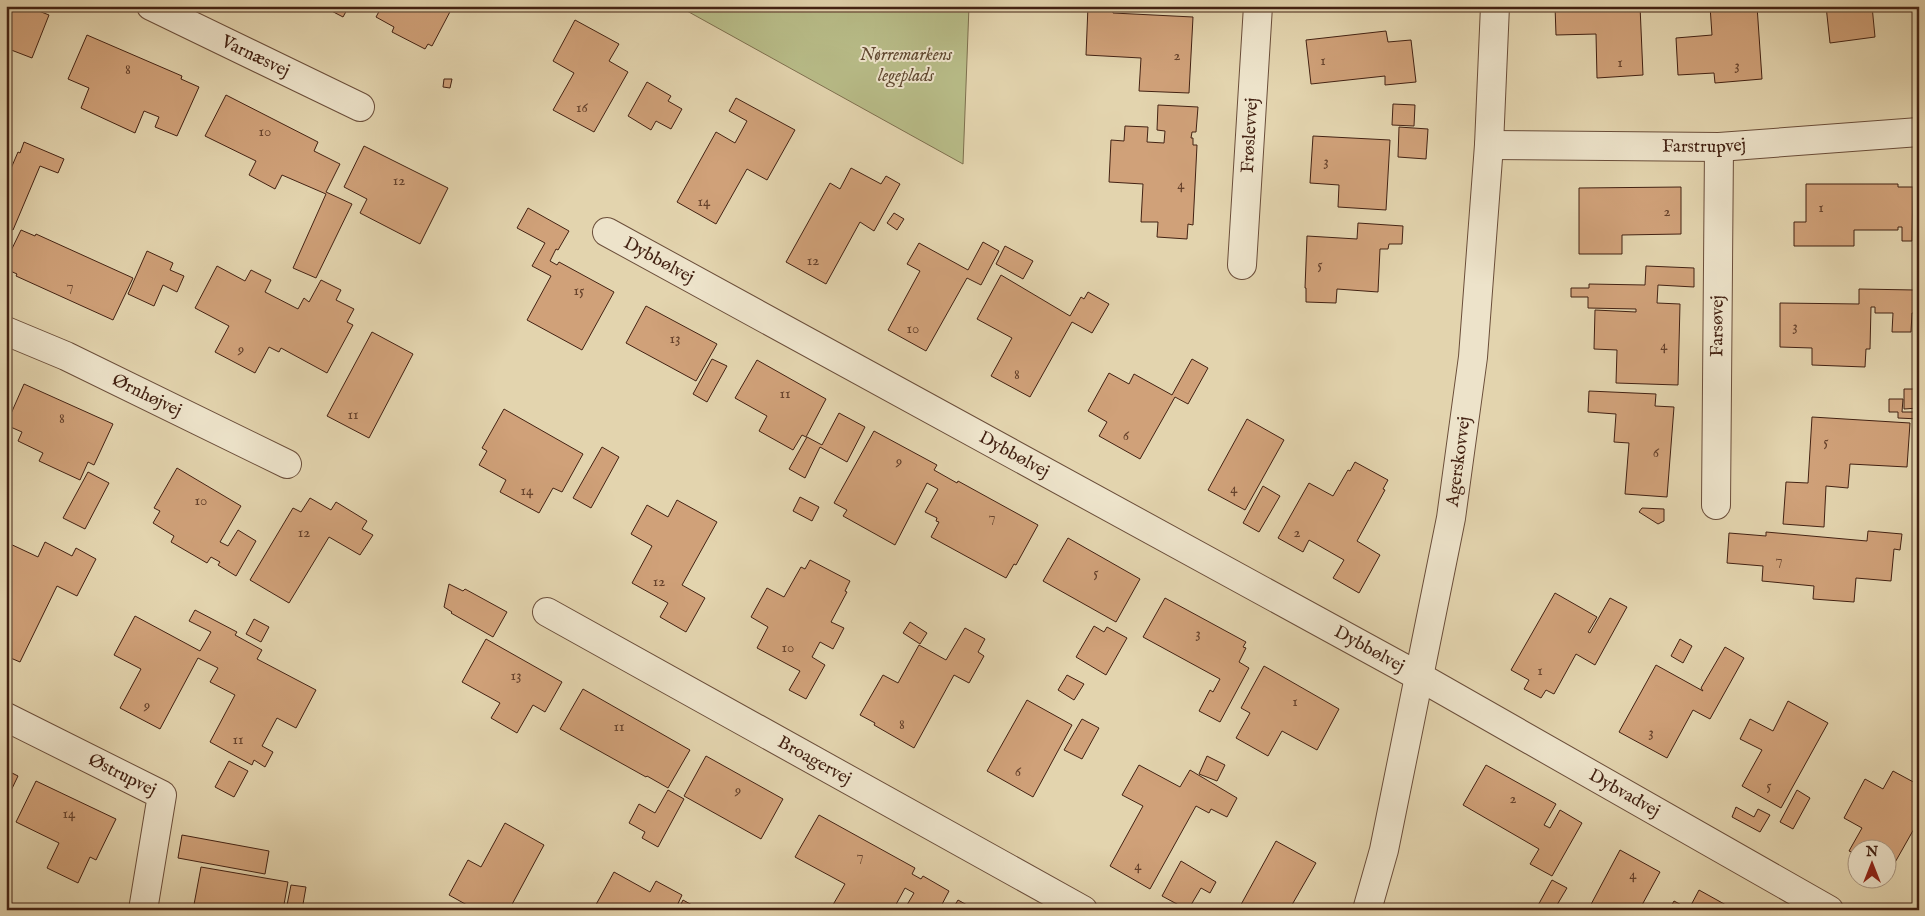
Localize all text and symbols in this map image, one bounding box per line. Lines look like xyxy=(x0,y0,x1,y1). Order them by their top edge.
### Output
street label: Varnæsvej xyxy=(217,30,293,83)
park label: Nørremarkens legeplads xyxy=(860,44,953,88)
house number: 2 xyxy=(1173,46,1181,65)
house number: 1 xyxy=(1320,51,1326,70)
house number: 1 xyxy=(1617,53,1623,72)
house number: 3 xyxy=(1734,56,1740,75)
house number: 8 xyxy=(125,60,131,79)
street label: Frøslevvej xyxy=(1236,97,1264,174)
house number: 16 xyxy=(576,98,589,117)
house number: 10 xyxy=(259,122,271,141)
street label: Farstrupvej xyxy=(1662,134,1747,159)
house number: 3 xyxy=(1323,152,1329,171)
house number: 12 xyxy=(393,171,405,190)
house number: 4 xyxy=(1177,175,1185,194)
house number: 14 xyxy=(698,192,711,211)
house number: 1 xyxy=(1818,198,1824,217)
house number: 2 xyxy=(1663,202,1671,221)
street label: Dybbølvej xyxy=(619,232,698,289)
house number: 12 xyxy=(807,251,819,270)
house number: 5 xyxy=(1317,255,1323,274)
house number: 7 xyxy=(66,276,74,295)
house number: 15 xyxy=(573,281,585,300)
street label: Farsøvej xyxy=(1706,295,1729,357)
house number: 3 xyxy=(1792,317,1798,336)
house number: 10 xyxy=(907,319,919,338)
house number: 13 xyxy=(669,329,681,348)
house number: 4 xyxy=(1660,336,1668,355)
house number: 9 xyxy=(237,340,244,359)
house number: 8 xyxy=(1014,365,1020,384)
street label: Ørnhøjvej xyxy=(108,369,186,422)
house number: 11 xyxy=(779,384,791,403)
house number: 11 xyxy=(347,405,359,424)
house number: 8 xyxy=(59,409,65,428)
street label: Agerskovvej xyxy=(1441,415,1476,509)
street label: Dybbølvej xyxy=(975,426,1053,483)
house number: 6 xyxy=(1123,426,1130,445)
house number: 5 xyxy=(1823,432,1829,451)
house number: 6 xyxy=(1653,443,1660,462)
house number: 9 xyxy=(895,452,902,471)
house number: 4 xyxy=(1230,479,1238,498)
house number: 14 xyxy=(521,481,534,500)
house number: 10 xyxy=(195,491,207,510)
house number: 7 xyxy=(988,507,996,526)
house number: 12 xyxy=(298,523,310,542)
house number: 2 xyxy=(1293,523,1301,542)
house number: 7 xyxy=(1775,550,1783,569)
house number: 5 xyxy=(1093,563,1099,582)
house number: 12 xyxy=(653,572,665,591)
street label: Dybbølvej xyxy=(1330,621,1409,678)
house number: 3 xyxy=(1195,624,1201,643)
house number: 10 xyxy=(782,638,794,657)
house number: 1 xyxy=(1537,661,1543,680)
house number: 13 xyxy=(510,666,522,685)
house number: 1 xyxy=(1292,692,1298,711)
house number: 9 xyxy=(143,696,150,715)
house number: 8 xyxy=(899,715,905,734)
house number: 11 xyxy=(613,717,625,736)
house number: 3 xyxy=(1648,723,1654,742)
house number: 11 xyxy=(232,730,244,749)
street label: Broagervej xyxy=(773,731,855,790)
street label: Østrupvej xyxy=(84,748,160,802)
house number: 6 xyxy=(1015,762,1022,781)
street label: Dybvadvej xyxy=(1585,764,1664,823)
house number: 5 xyxy=(1766,776,1772,795)
house number: 9 xyxy=(734,781,741,800)
house number: 2 xyxy=(1509,789,1517,808)
house number: 14 xyxy=(63,804,76,823)
north arrow xyxy=(1848,838,1898,888)
text: N xyxy=(1865,843,1878,861)
house number: 7 xyxy=(856,846,864,865)
house number: 4 xyxy=(1134,856,1142,875)
house number: 4 xyxy=(1629,865,1637,884)

